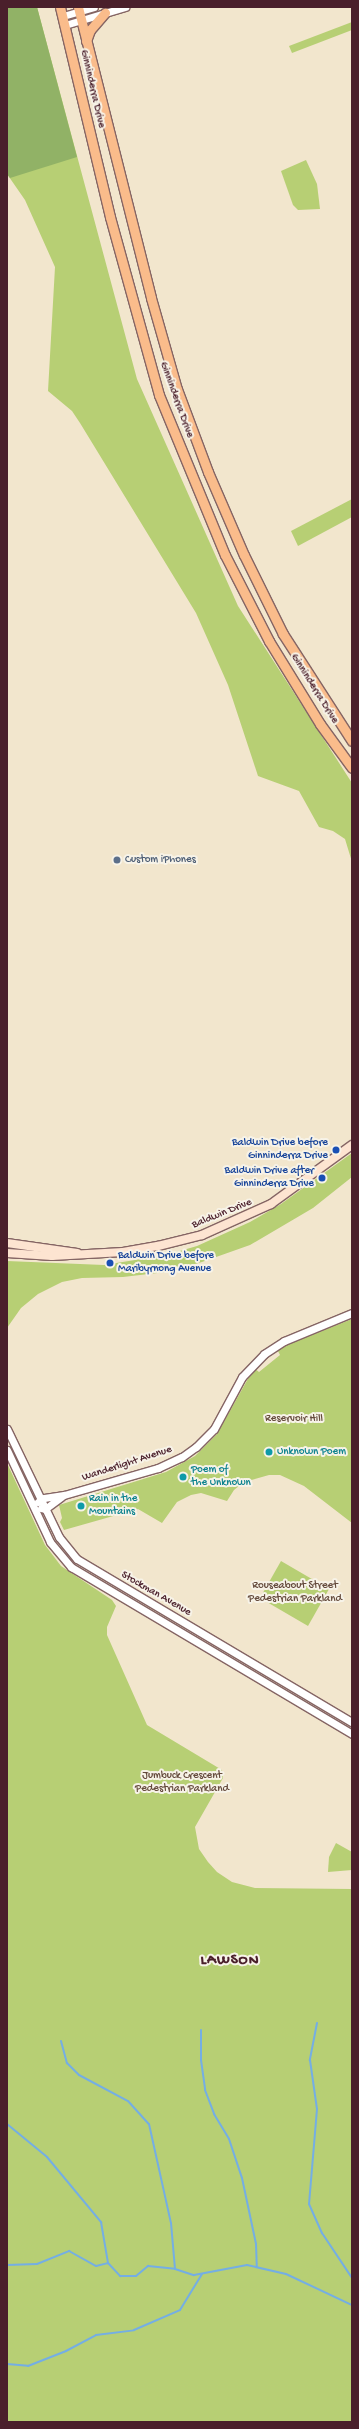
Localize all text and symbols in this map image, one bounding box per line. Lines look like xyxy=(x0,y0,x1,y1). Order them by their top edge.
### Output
street label: Ginninderra Drive xyxy=(77,49,107,129)
street label: Ginninderra Drive xyxy=(156,360,196,440)
street label: Ginninderra Drive xyxy=(287,652,341,726)
place label: Custom iPhones xyxy=(125,853,196,867)
marker: Custom iPhones xyxy=(112,855,122,865)
place label: Baldwin Drive before Ginninderra Drive xyxy=(232,1137,328,1163)
marker: Baldwin Drive before Ginninderra Drive xyxy=(331,1145,341,1155)
place label: Baldwin Drive after Ginninderra Drive xyxy=(225,1165,314,1191)
marker: Baldwin Drive after Ginninderra Drive xyxy=(317,1173,327,1183)
street label: Baldwin Drive xyxy=(190,1196,254,1232)
place label: Baldwin Drive before Maribyrnong Avenue xyxy=(118,1250,214,1276)
marker: Baldwin Drive before Maribyrnong Avenue xyxy=(105,1258,115,1268)
park label: Reservoir Hill xyxy=(265,1412,323,1426)
street label: Wanderlight Avenue xyxy=(80,1443,174,1485)
place label: Unknown Poem xyxy=(277,1445,346,1459)
marker: Unknown Poem xyxy=(264,1447,274,1457)
place label: Poem of the Unknown xyxy=(191,1464,251,1490)
marker: Poem of the Unknown xyxy=(178,1472,188,1482)
place label: Rain in the Mountains xyxy=(89,1493,137,1519)
marker: Rain in the Mountains xyxy=(76,1501,86,1511)
street label: Stockman Avenue xyxy=(119,1569,193,1619)
park label: Rouseabout Street Pedestrian Parkland xyxy=(248,1580,342,1606)
park label: Jumbuck Crescent Pedestrian Parkland xyxy=(135,1770,229,1796)
district label: LAWSON xyxy=(201,1952,259,1970)

